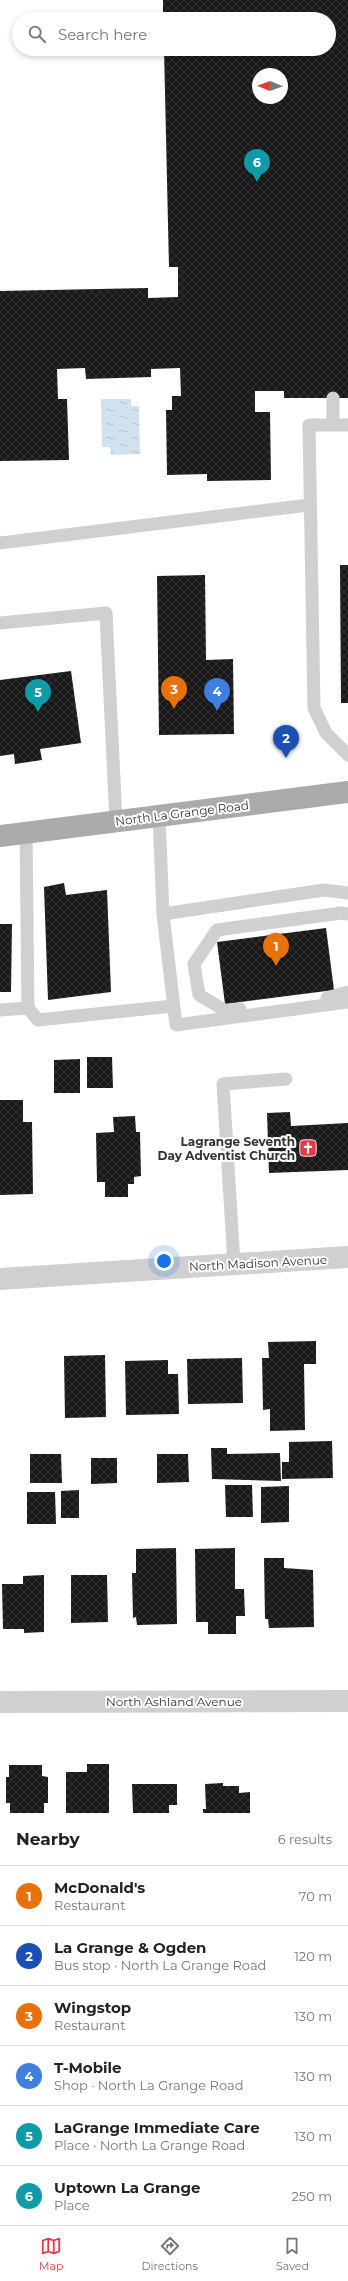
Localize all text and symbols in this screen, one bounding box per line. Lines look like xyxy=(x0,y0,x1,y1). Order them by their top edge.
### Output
search box xyxy=(12,12,336,56)
icon: search xyxy=(26,23,48,45)
text: Search here xyxy=(58,25,147,44)
north arrow xyxy=(252,68,288,104)
pin: 6 xyxy=(244,149,270,182)
pin: 3 xyxy=(161,676,187,709)
pin: 4 xyxy=(204,678,230,711)
pin: 5 xyxy=(25,679,51,712)
pin: 2 xyxy=(273,725,299,758)
street label: North La Grange Road xyxy=(114,797,250,829)
pin: 1 xyxy=(263,933,289,966)
place label: Lagrange Seventh Day Adventist Church xyxy=(157,1134,295,1163)
church icon: Lagrange Seventh Day Adventist Church xyxy=(298,1138,318,1158)
your location xyxy=(154,1251,174,1271)
street label: North Madison Avenue xyxy=(189,1252,327,1274)
street label: North Ashland Avenue xyxy=(106,1694,242,1709)
text: Nearby xyxy=(16,1829,80,1849)
text: 6 results xyxy=(278,1831,332,1847)
text: McDonald's xyxy=(54,1878,145,1897)
text: 1 xyxy=(26,1888,32,1904)
text: 70 m xyxy=(299,1888,332,1904)
text: Restaurant xyxy=(54,1897,125,1913)
text: La Grange & Ogden xyxy=(54,1938,207,1957)
text: 2 xyxy=(25,1948,33,1964)
text: 120 m xyxy=(294,1948,332,1964)
text: Bus stop · North La Grange Road xyxy=(54,1957,266,1973)
text: Wingstop xyxy=(54,1998,131,2017)
text: 3 xyxy=(25,2008,33,2024)
text: 130 m xyxy=(294,2008,332,2024)
text: Restaurant xyxy=(54,2017,125,2033)
text: T-Mobile xyxy=(54,2058,122,2077)
text: 4 xyxy=(25,2068,33,2084)
text: 130 m xyxy=(294,2068,332,2084)
text: Shop · North La Grange Road xyxy=(54,2077,244,2093)
text: LaGrange Immediate Care xyxy=(54,2118,260,2137)
text: 5 xyxy=(25,2128,33,2144)
text: 130 m xyxy=(294,2128,332,2144)
text: Place · North La Grange Road xyxy=(54,2137,245,2153)
text: Uptown La Grange xyxy=(54,2178,200,2197)
text: 6 xyxy=(25,2188,33,2204)
text: 250 m xyxy=(291,2188,332,2204)
text: Place xyxy=(54,2197,90,2213)
tab: Map xyxy=(39,2235,63,2273)
tab: Directions xyxy=(142,2235,198,2273)
tab: Saved xyxy=(276,2235,309,2273)

